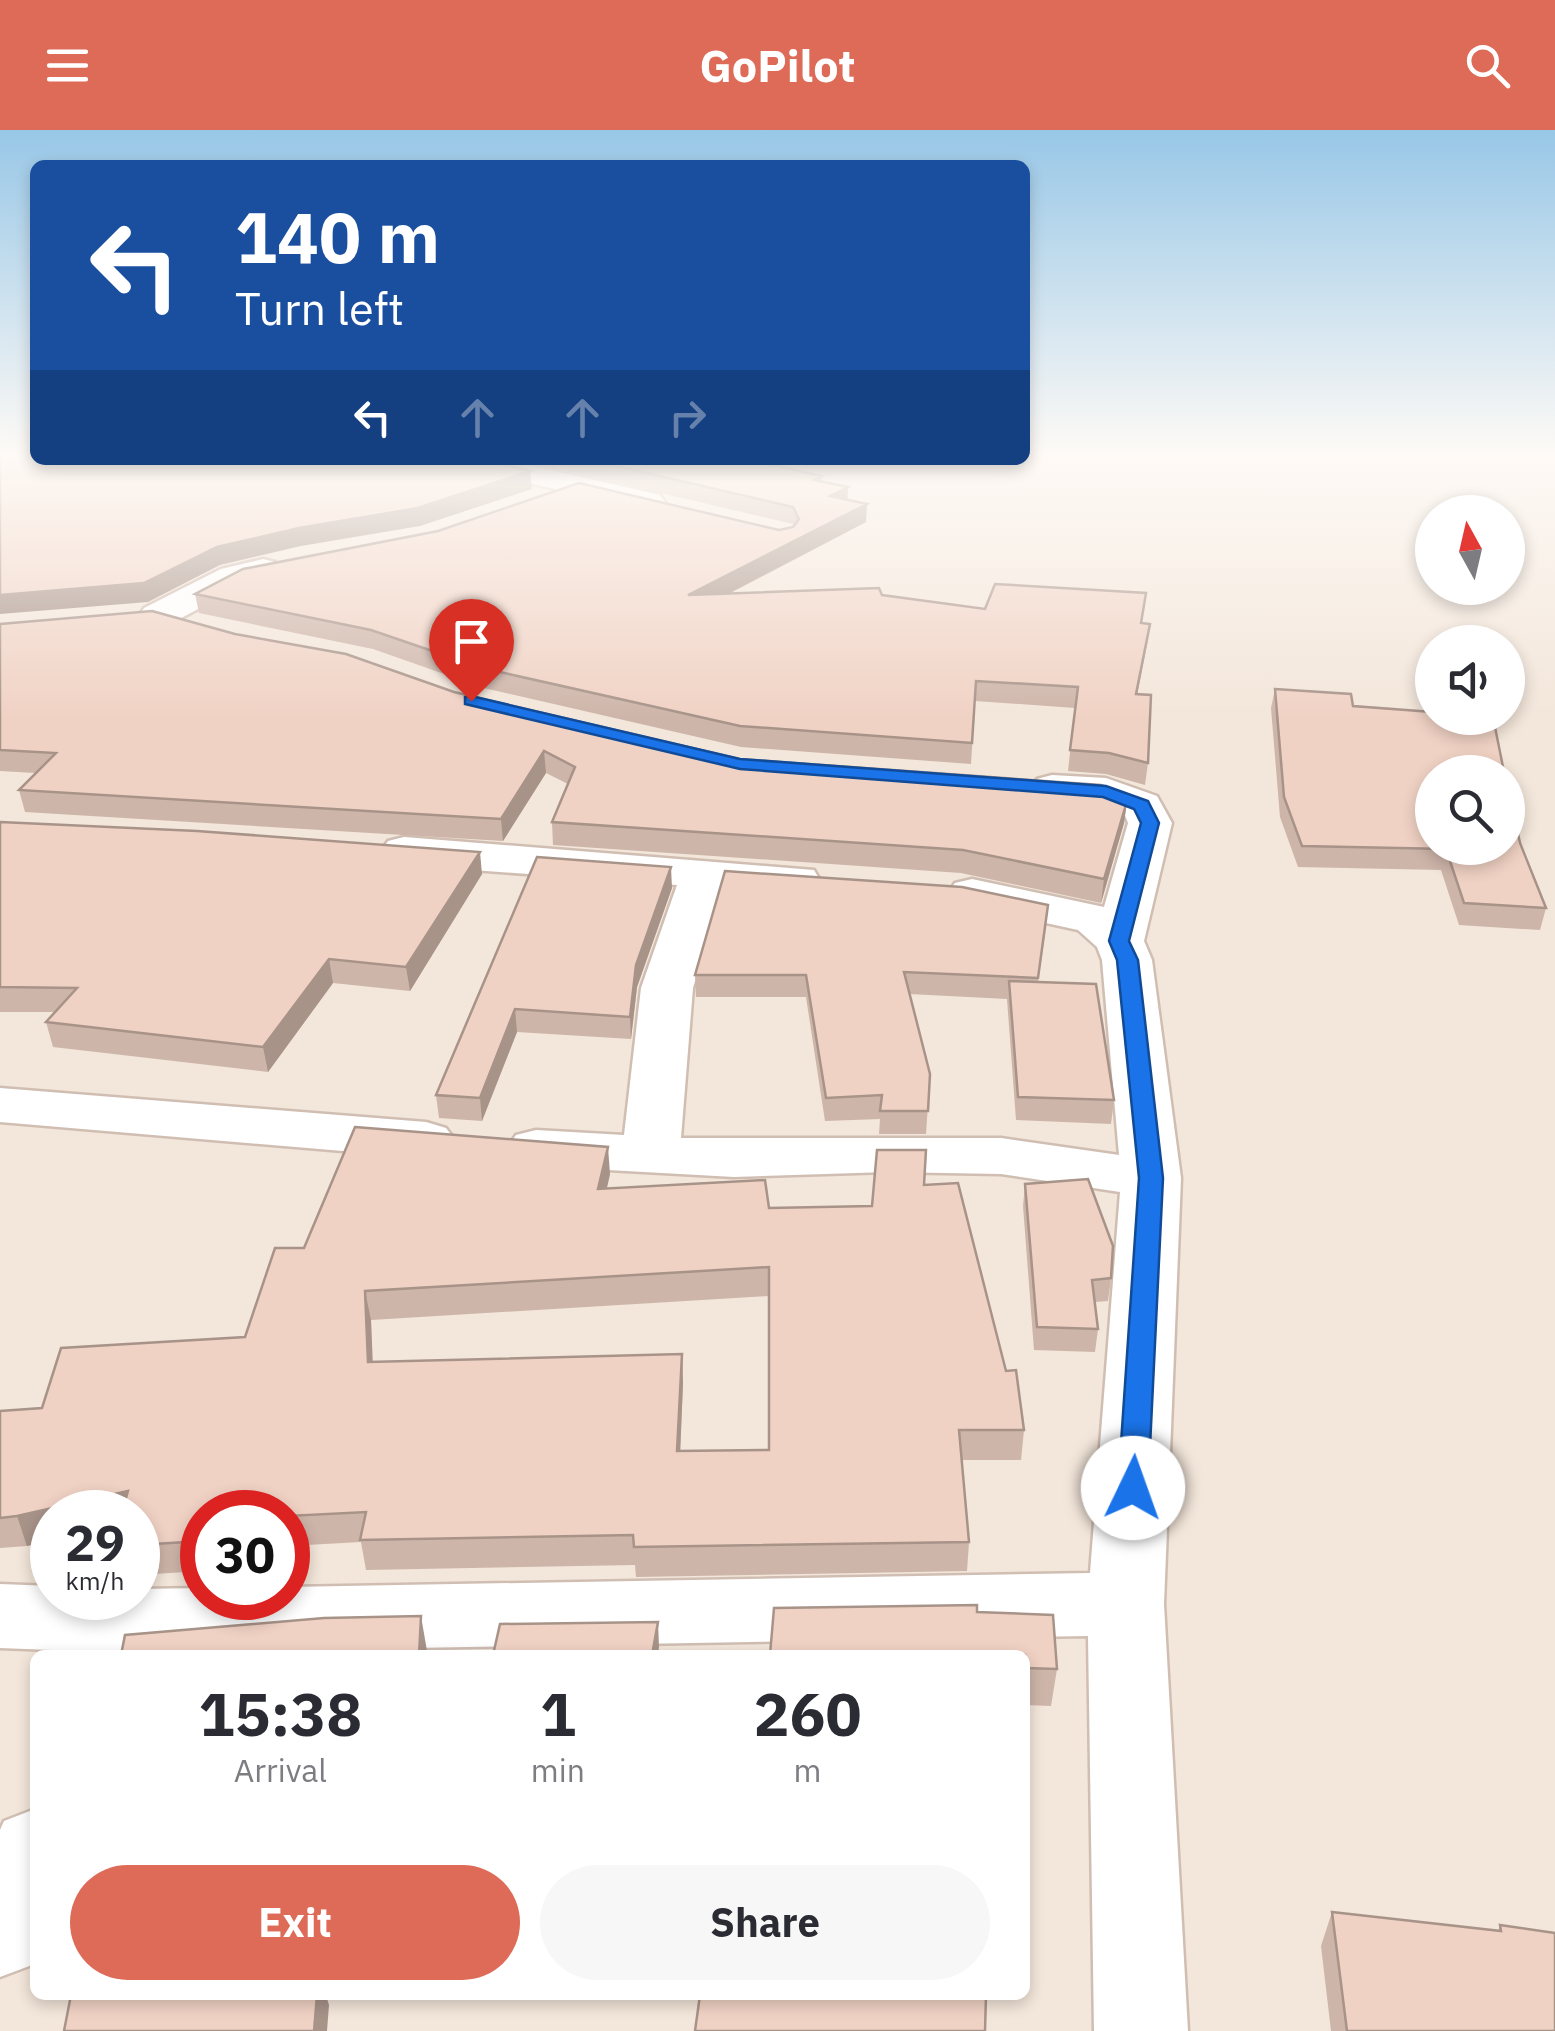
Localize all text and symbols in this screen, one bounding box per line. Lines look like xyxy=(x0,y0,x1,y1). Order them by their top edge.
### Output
text: GoPilot xyxy=(699,36,856,94)
icon: menu xyxy=(40,38,95,93)
icon: search xyxy=(1460,38,1515,93)
text: 140 m xyxy=(235,191,440,282)
icon: left xyxy=(70,200,200,330)
text: Turn left xyxy=(235,279,404,337)
icon: left xyxy=(345,390,400,445)
icon: ahead xyxy=(450,390,505,445)
icon: ahead xyxy=(555,390,610,445)
icon: right xyxy=(660,390,715,445)
north arrow xyxy=(1415,495,1525,605)
map controls xyxy=(1415,495,1525,865)
pin xyxy=(429,599,514,702)
icon: arrive xyxy=(444,614,499,669)
button: sound xyxy=(1415,625,1525,735)
button: search xyxy=(1415,755,1525,865)
position arrow xyxy=(1081,1436,1185,1540)
speed limit sign: 30 xyxy=(180,1490,310,1620)
text: 29 xyxy=(65,1510,125,1575)
text: km/h xyxy=(66,1564,124,1597)
text: 15:38 xyxy=(199,1674,362,1753)
text: 1 xyxy=(540,1674,576,1753)
text: 260 xyxy=(753,1674,861,1753)
text: Arrival xyxy=(234,1749,327,1791)
text: min xyxy=(531,1749,585,1791)
text: m xyxy=(794,1749,821,1791)
button: Exit xyxy=(70,1865,520,1980)
button: Share xyxy=(540,1865,990,1980)

